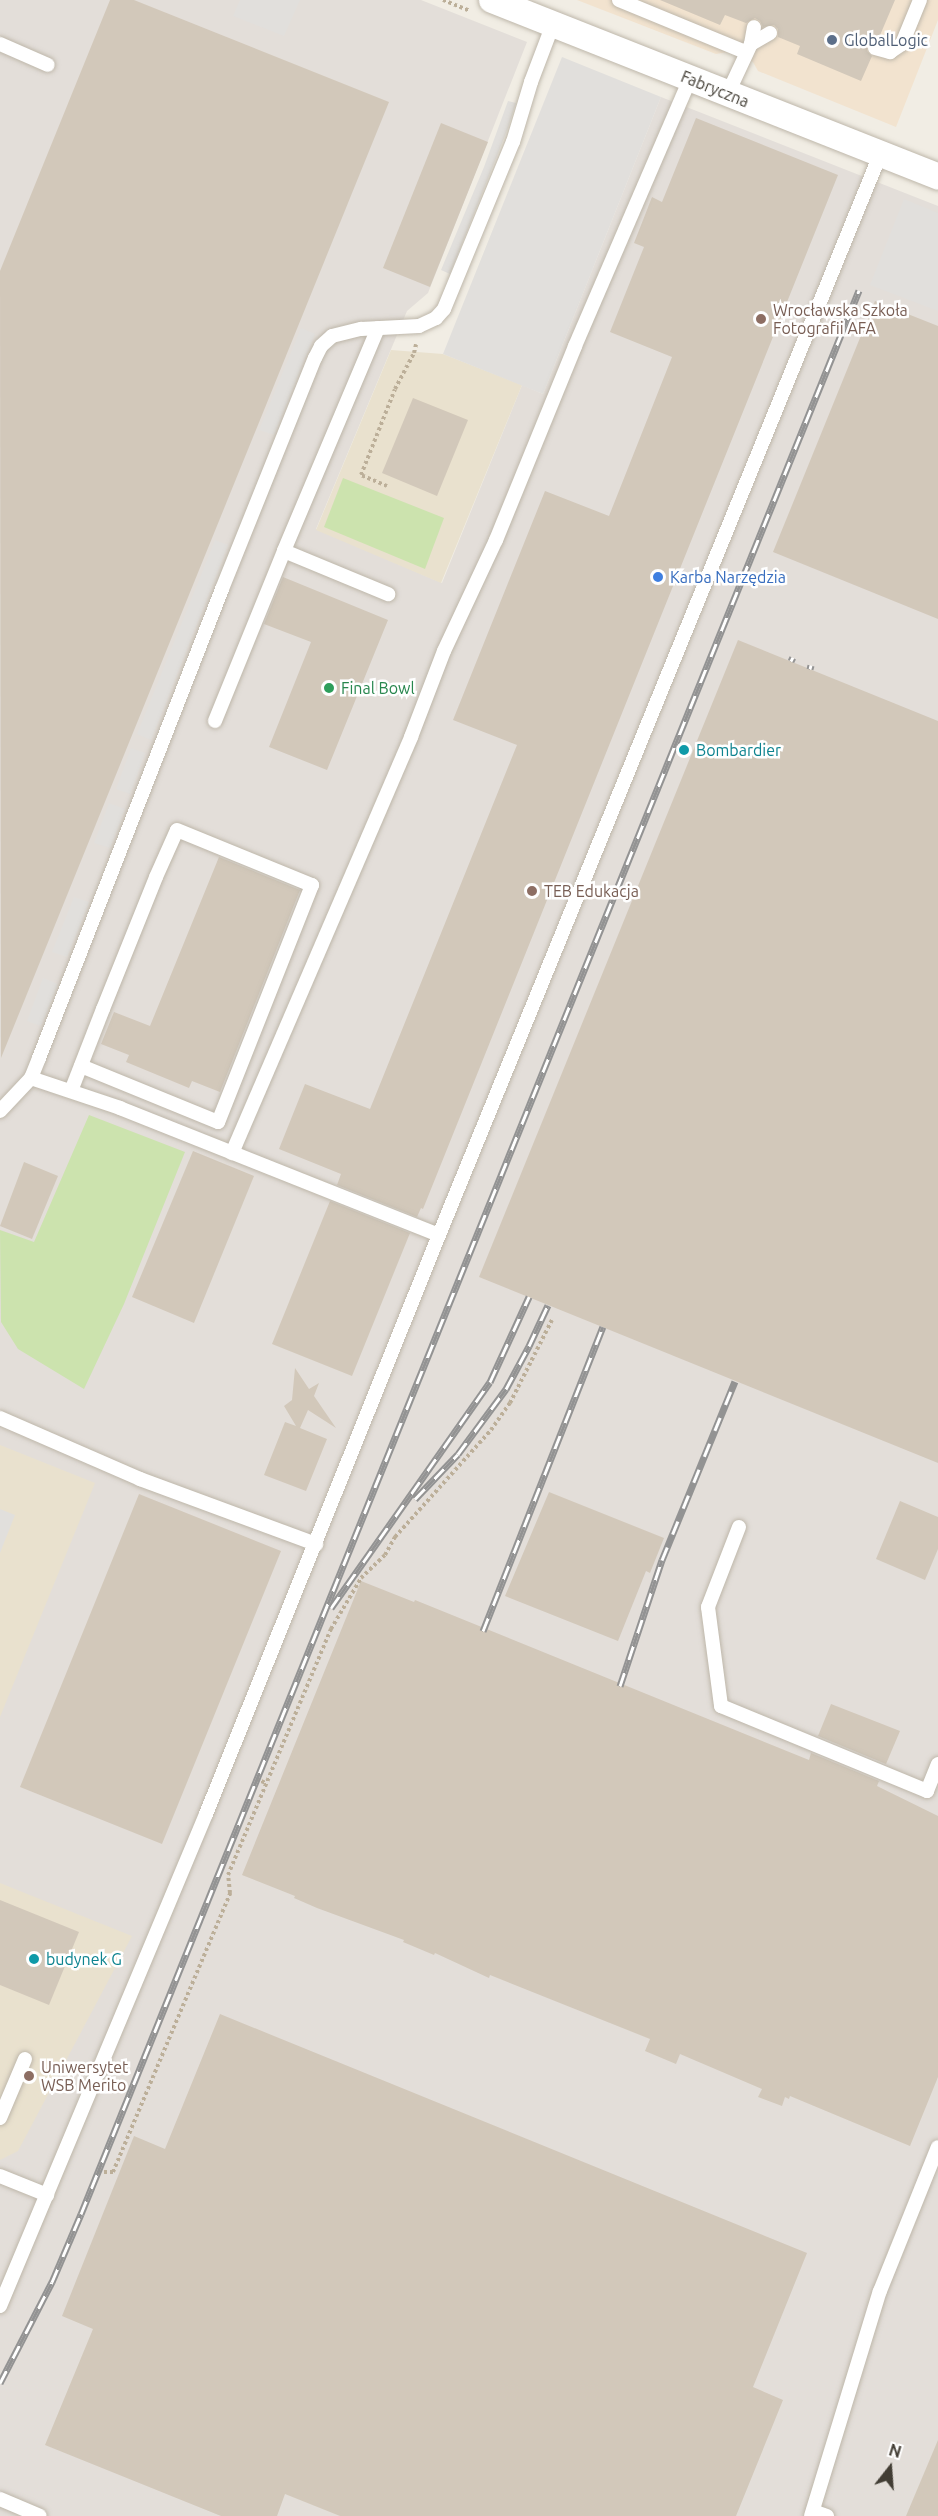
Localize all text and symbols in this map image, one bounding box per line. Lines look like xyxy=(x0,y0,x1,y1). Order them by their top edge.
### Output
place label: GlobalLogic xyxy=(844,30,928,50)
marker: GlobalLogic xyxy=(825,33,839,47)
street label: Fabryczna xyxy=(678,67,752,111)
place label: Wrocławska Szkoła Fotografii AFA xyxy=(773,300,908,338)
marker: Wrocławska Szkoła Fotografii AFA xyxy=(754,312,768,326)
place label: Karba Narzędzia xyxy=(670,567,786,587)
marker: Karba Narzędzia xyxy=(651,570,665,584)
place label: Final Bowl xyxy=(341,678,415,698)
marker: Final Bowl xyxy=(322,681,336,695)
place label: Bombardier xyxy=(696,740,781,760)
marker: Bombardier xyxy=(677,743,691,757)
place label: TEB Edukacja xyxy=(544,881,639,901)
marker: TEB Edukacja xyxy=(525,884,539,898)
place label: budynek G xyxy=(46,1949,122,1969)
marker: budynek G xyxy=(27,1952,41,1966)
place label: Uniwersytet WSB Merito xyxy=(41,2057,128,2095)
marker: Uniwersytet WSB Merito xyxy=(22,2069,36,2083)
north arrow xyxy=(860,2438,920,2498)
text: N xyxy=(887,2440,904,2461)

